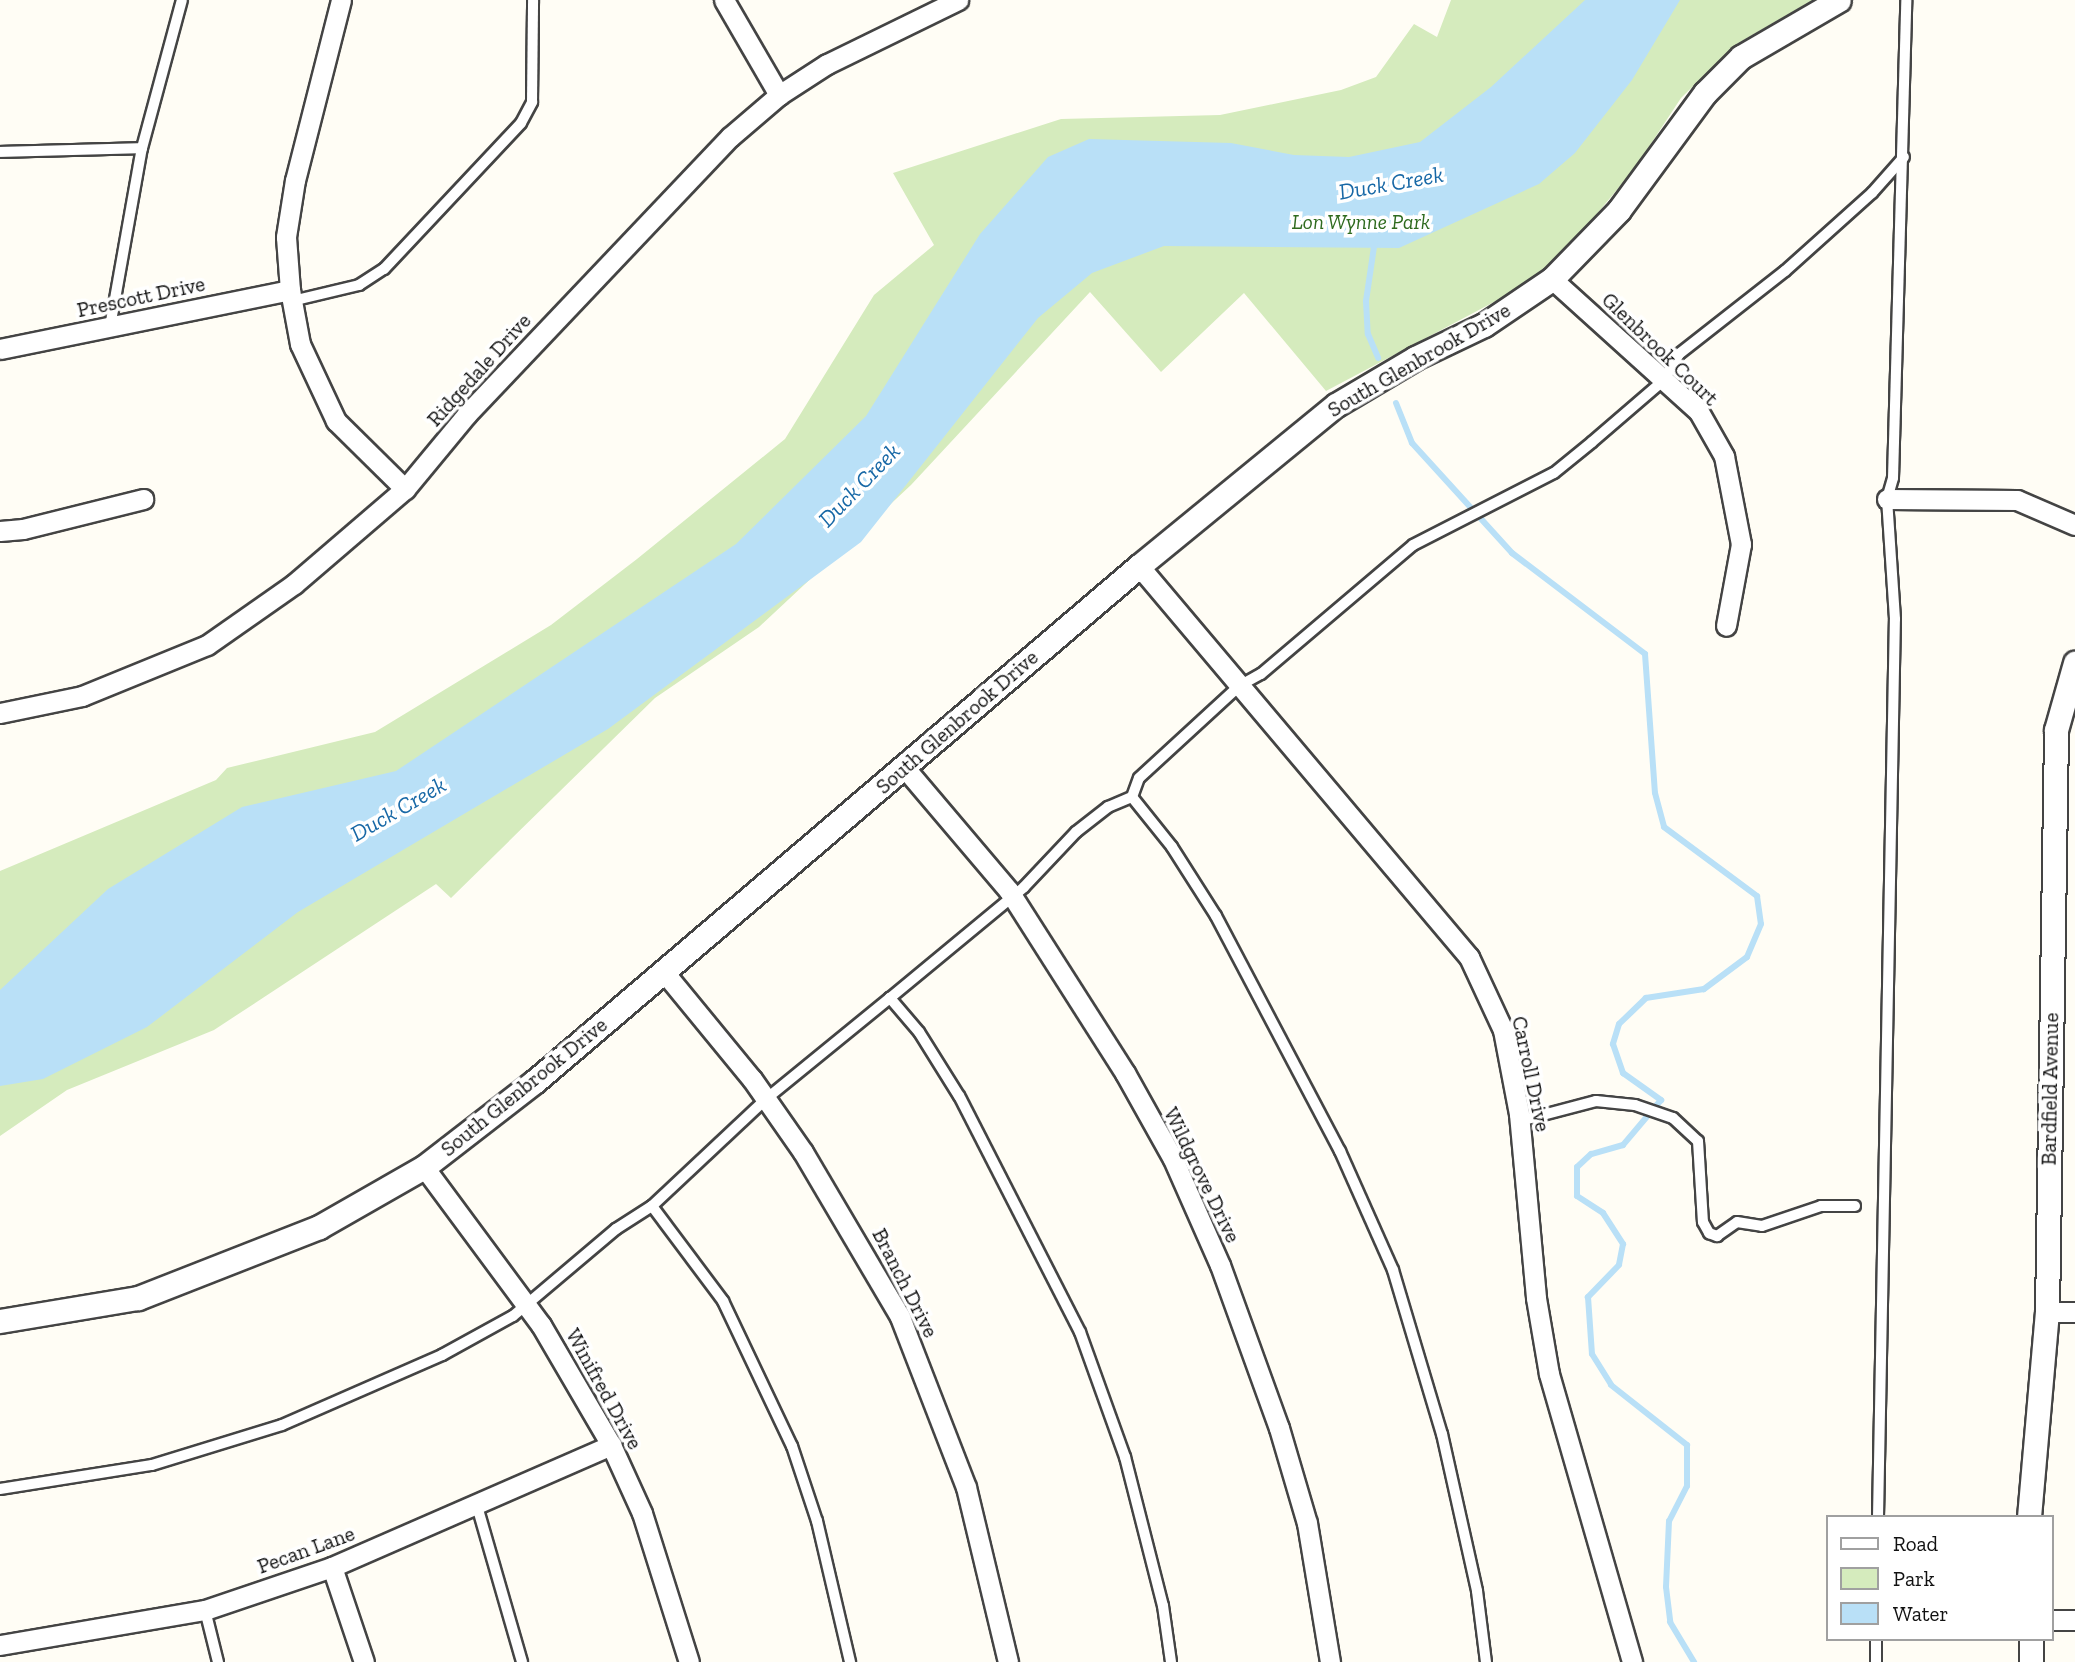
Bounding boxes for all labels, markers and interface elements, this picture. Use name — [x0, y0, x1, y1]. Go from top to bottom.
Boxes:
water label: Duck Creek — [1336, 160, 1446, 206]
park label: Lon Wynne Park — [1291, 209, 1431, 235]
street label: Prescott Drive — [75, 271, 207, 323]
street label: Glenbrook Court — [1597, 287, 1723, 411]
street label: South Glenbrook Drive — [1323, 297, 1515, 423]
street label: Ridgedale Drive — [422, 308, 536, 432]
water label: Duck Creek — [812, 437, 906, 533]
street label: South Glenbrook Drive — [871, 645, 1043, 799]
water label: Duck Creek — [345, 771, 451, 847]
street label: South Glenbrook Drive — [436, 1012, 612, 1162]
street label: Bardfield Avenue — [2036, 1012, 2064, 1166]
street label: Carroll Drive — [1506, 1014, 1556, 1134]
street label: Wildgrove Drive — [1158, 1103, 1246, 1247]
street label: Branch Drive — [867, 1224, 943, 1342]
street label: Winifred Drive — [560, 1324, 648, 1454]
legend — [1826, 1515, 2054, 1641]
street label: Pecan Lane — [254, 1521, 358, 1579]
text: Road — [1893, 1531, 1938, 1556]
text: Park — [1893, 1566, 1935, 1591]
text: Water — [1893, 1601, 1948, 1626]

